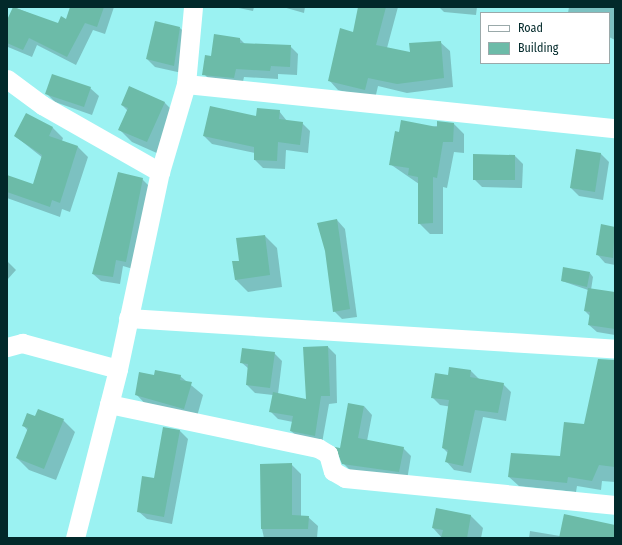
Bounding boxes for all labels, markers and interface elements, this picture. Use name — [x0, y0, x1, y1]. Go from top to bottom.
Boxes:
legend — [480, 12, 610, 64]
text: Road — [518, 21, 543, 35]
text: Building — [518, 41, 558, 55]

